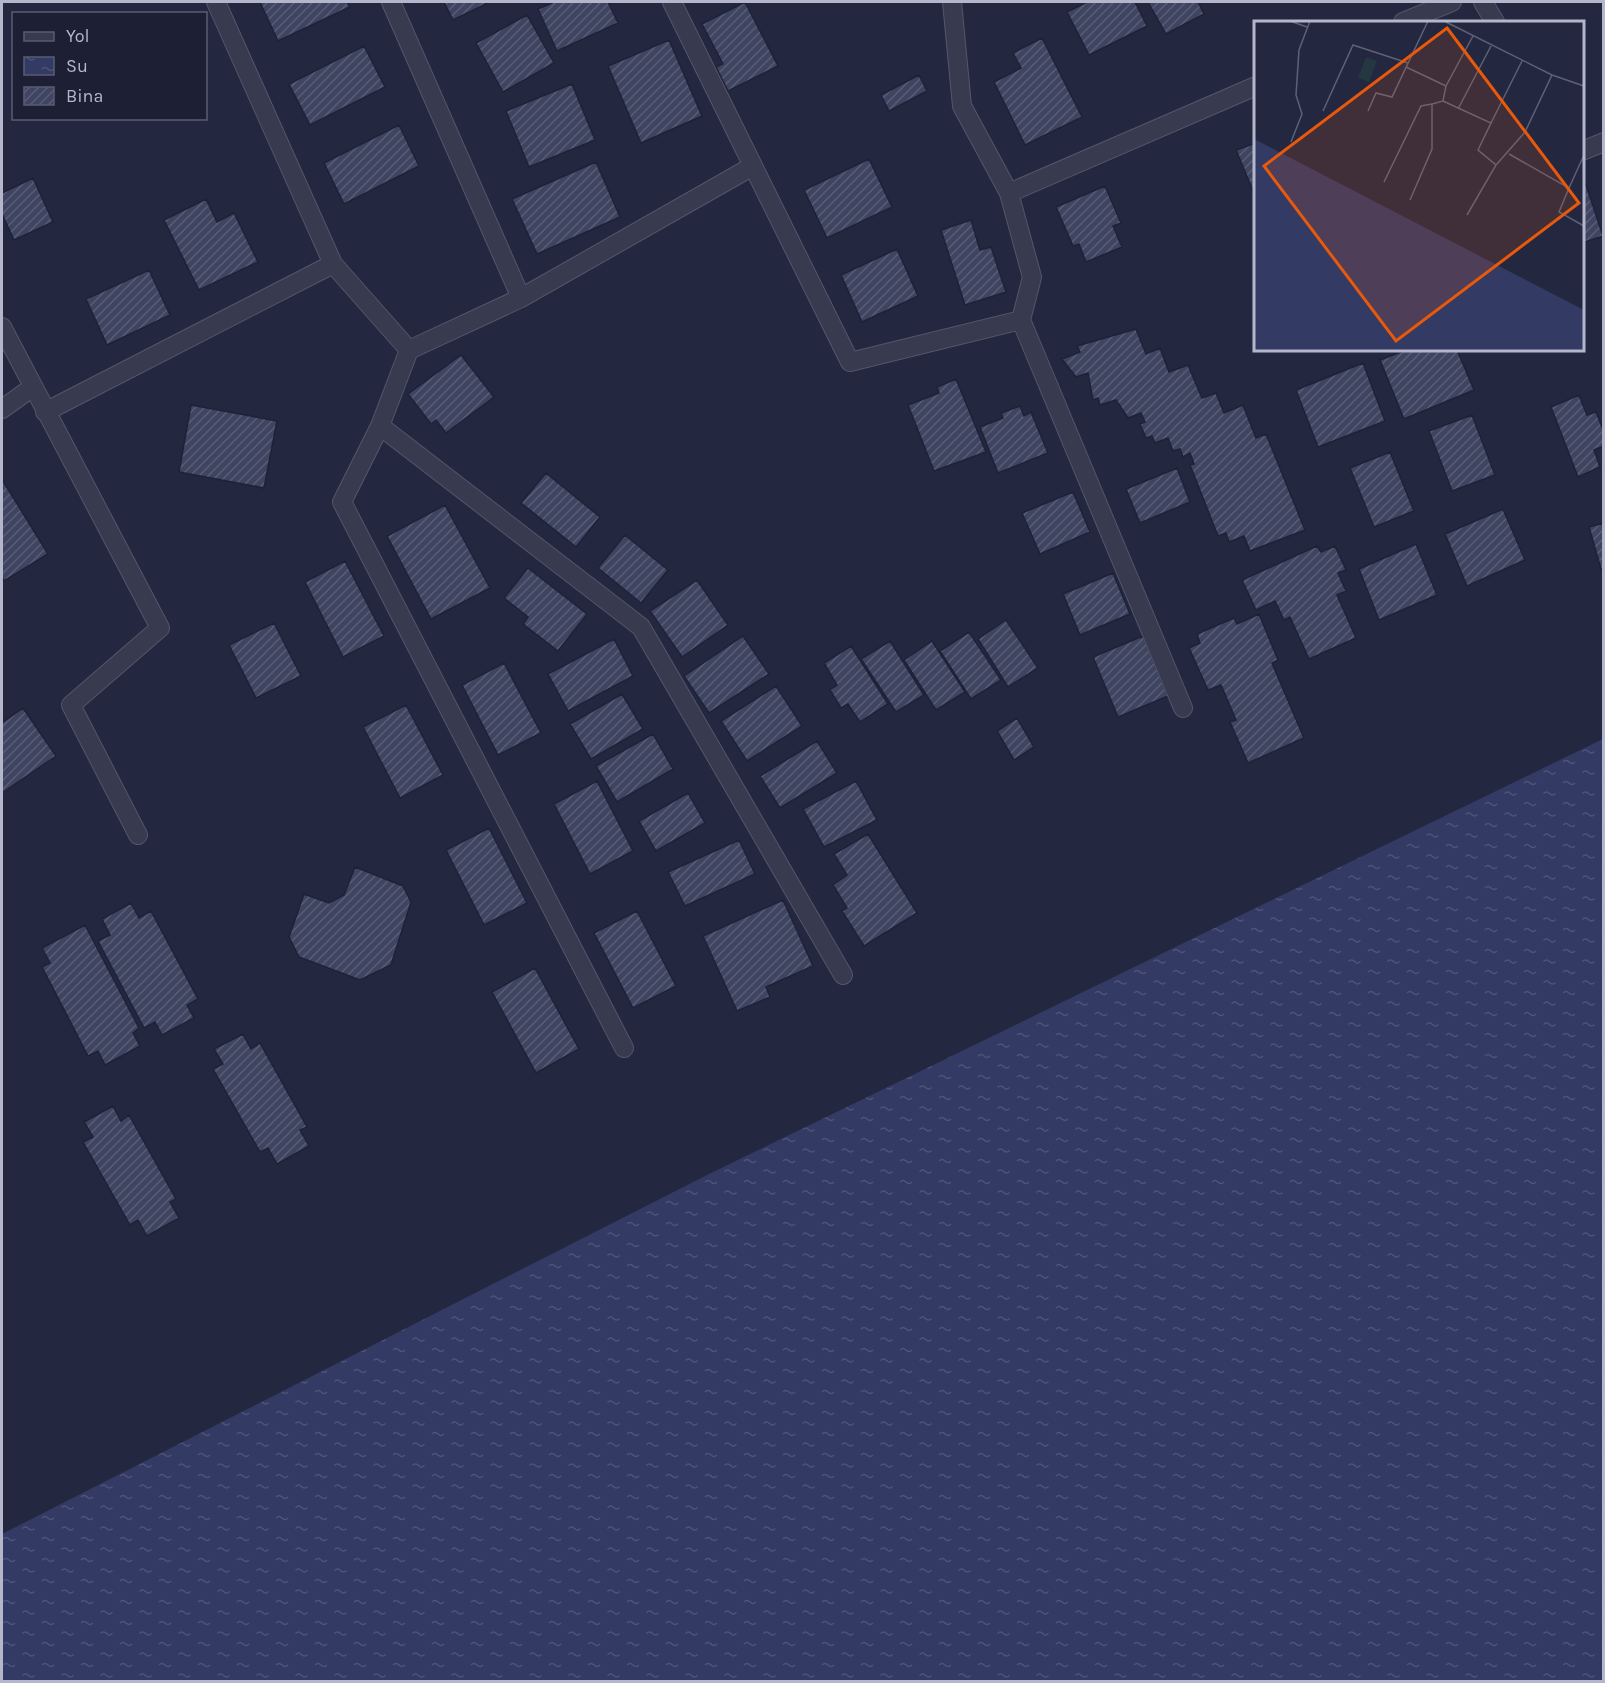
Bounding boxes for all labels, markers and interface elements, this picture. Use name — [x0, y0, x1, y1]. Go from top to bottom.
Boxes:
legend — [12, 12, 207, 120]
inset map — [1254, 21, 1584, 351]
text: Yol — [66, 25, 90, 47]
text: Su — [66, 55, 88, 77]
text: Bina — [66, 85, 103, 107]

